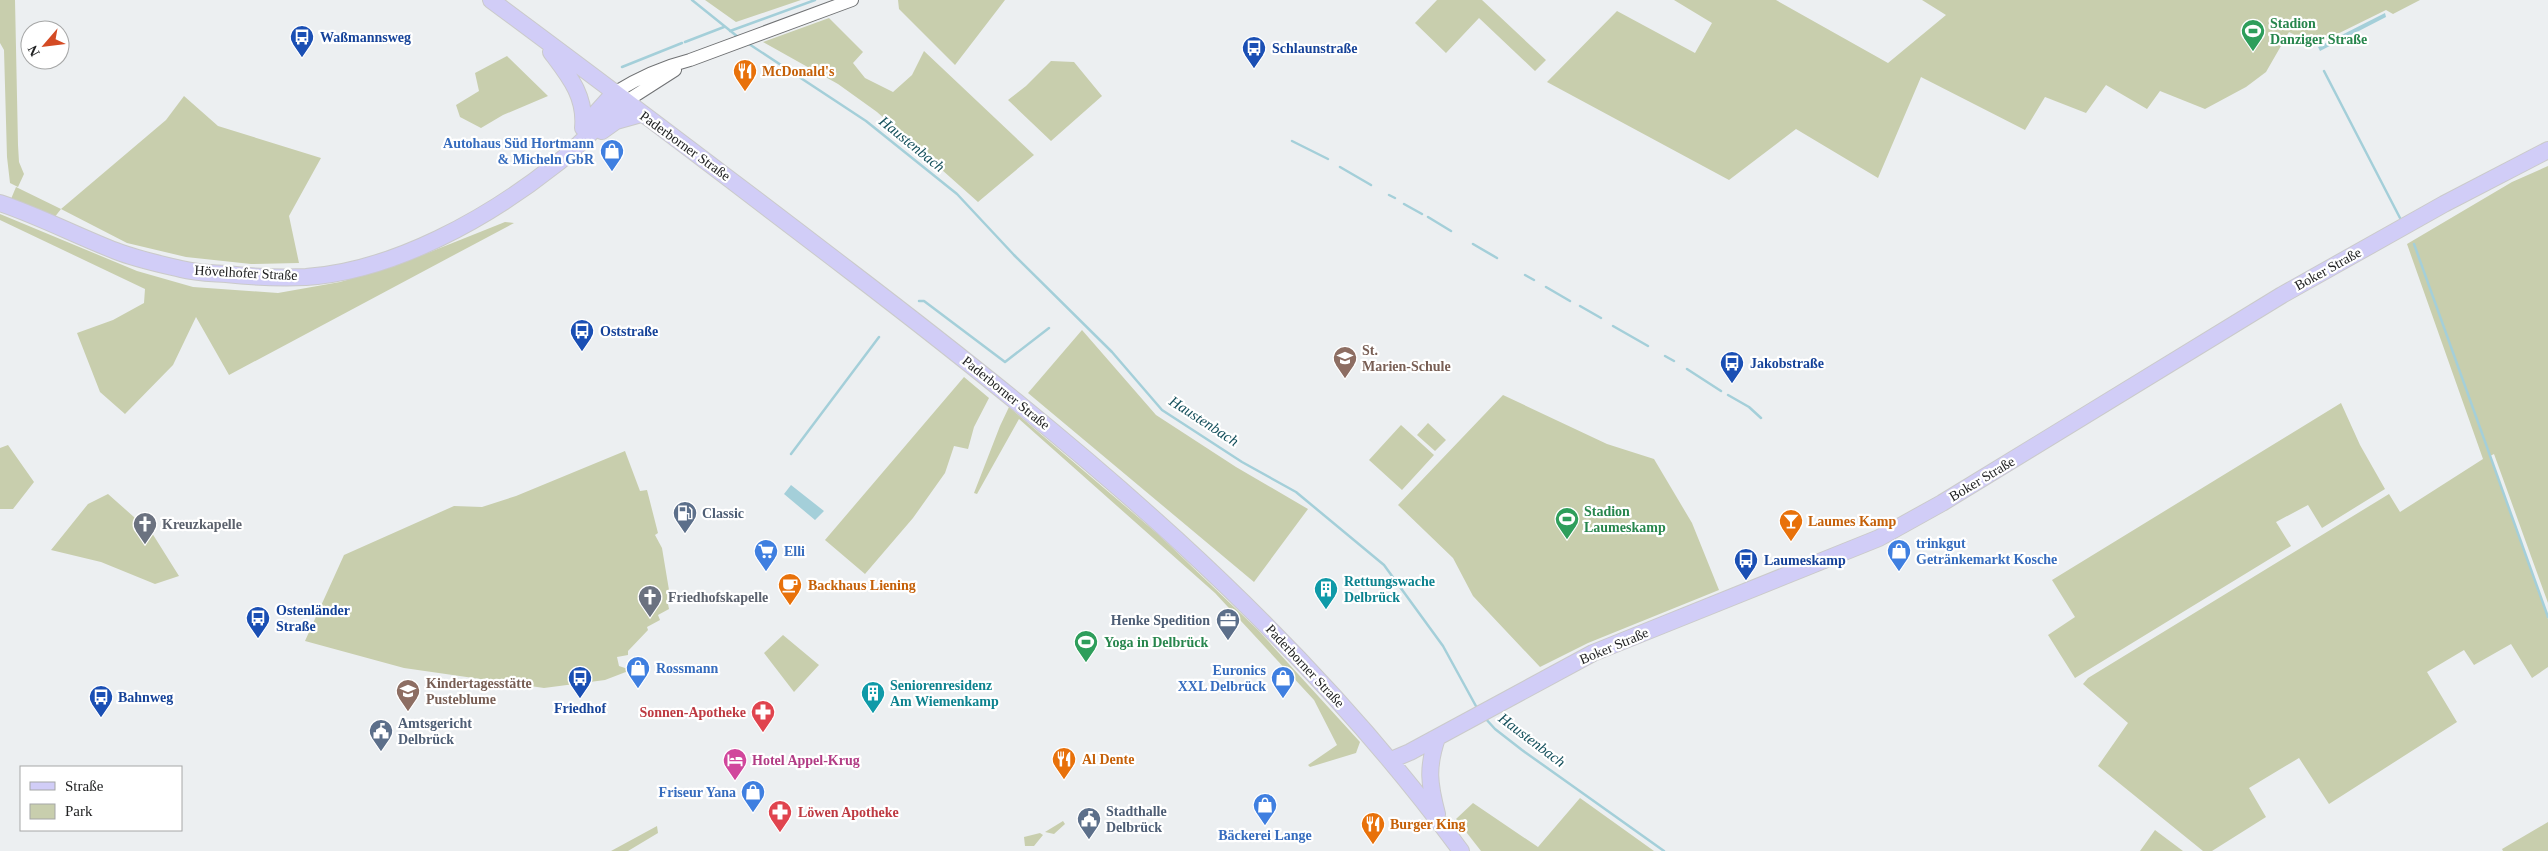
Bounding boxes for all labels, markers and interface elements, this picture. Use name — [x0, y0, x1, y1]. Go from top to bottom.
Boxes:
place label: Stadion Danziger Straße — [2270, 16, 2367, 47]
sports icon: Stadion Danziger Straße — [2240, 18, 2266, 52]
north arrow — [20, 20, 70, 70]
bus stop icon: Waßmannsweg — [289, 24, 315, 58]
place label: Waßmannsweg — [320, 30, 411, 45]
bus stop icon: Schlaunstraße — [1241, 35, 1267, 69]
place label: Schlaunstraße — [1272, 41, 1358, 56]
text: N — [25, 43, 43, 59]
restaurant icon: McDonald's — [732, 58, 758, 92]
place label: McDonald's — [762, 64, 835, 79]
street label: Paderborner Straße — [637, 108, 733, 184]
water label: Haustenbach — [875, 112, 948, 175]
place label: Autohaus Süd Hortmann & Micheln GbR — [443, 136, 595, 167]
shop icon: Autohaus Süd Hortmann & Micheln GbR — [599, 138, 625, 172]
street label: Boker Straße — [2292, 245, 2364, 293]
street label: Hövelhofer Straße — [194, 263, 298, 283]
bus stop icon: Oststraße — [569, 318, 595, 352]
place label: Oststraße — [600, 324, 658, 339]
place label: St. Marien-Schule — [1362, 343, 1451, 374]
school or university icon: St. Marien-Schule — [1332, 345, 1358, 379]
bus stop icon: Jakobstraße — [1719, 350, 1745, 384]
street label: Paderborner Straße — [959, 353, 1053, 433]
place label: Jakobstraße — [1750, 356, 1824, 371]
water label: Haustenbach — [1166, 392, 1242, 449]
street label: Boker Straße — [1947, 454, 2017, 504]
fuel station icon: Classic — [672, 500, 698, 534]
place label: Stadion Laumeskamp — [1584, 504, 1666, 535]
place label: Classic — [702, 506, 744, 521]
sports icon: Stadion Laumeskamp — [1554, 506, 1580, 540]
bar icon: Laumes Kamp — [1778, 508, 1804, 542]
church icon: Kreuzkapelle — [132, 511, 158, 545]
place label: Laumes Kamp — [1808, 514, 1897, 529]
place label: Kreuzkapelle — [162, 517, 242, 532]
place label: trinkgut Getränkemarkt Kosche — [1916, 536, 2057, 567]
supermarket icon: Elli — [753, 538, 779, 572]
shop icon: trinkgut Getränkemarkt Kosche — [1886, 538, 1912, 572]
place label: Elli — [784, 544, 805, 559]
bus stop icon: Laumeskamp — [1733, 547, 1759, 581]
place label: Laumeskamp — [1764, 553, 1846, 568]
cafe icon: Backhaus Liening — [777, 572, 803, 606]
place label: Rettungswache Delbrück — [1344, 574, 1435, 605]
building icon: Rettungswache Delbrück — [1313, 576, 1339, 610]
place label: Backhaus Liening — [808, 578, 916, 593]
church icon: Friedhofskapelle — [637, 584, 663, 618]
place label: Friedhofskapelle — [668, 590, 768, 605]
place label: Ostenländer Straße — [276, 603, 350, 634]
bus stop icon: Ostenländer Straße — [245, 605, 271, 639]
office icon: Henke Spedition — [1215, 607, 1241, 641]
place label: Henke Spedition — [1111, 613, 1210, 628]
street label: Paderborner Straße — [1263, 622, 1347, 710]
street label: Boker Straße — [1577, 625, 1651, 667]
sports icon: Yoga in Delbrück — [1073, 629, 1099, 663]
place label: Yoga in Delbrück — [1104, 635, 1208, 650]
shop icon: Rossmann — [625, 655, 651, 689]
place label: Rossmann — [656, 661, 718, 676]
place label: Euronics XXL Delbrück — [1178, 663, 1267, 694]
bus stop icon: Friedhof — [567, 665, 593, 699]
shop icon: Euronics XXL Delbrück — [1270, 665, 1296, 699]
place label: Kindertagesstätte Pusteblume — [426, 676, 532, 707]
school or university icon: Kindertagesstätte Pusteblume — [395, 678, 421, 712]
place label: Seniorenresidenz Am Wiemenkamp — [890, 678, 999, 709]
building icon: Seniorenresidenz Am Wiemenkamp — [860, 680, 886, 714]
bus stop icon: Bahnweg — [88, 684, 114, 718]
place label: Bahnweg — [118, 690, 173, 705]
pharmacy icon: Sonnen-Apotheke — [750, 699, 776, 733]
place label: Friedhof — [554, 701, 606, 716]
place label: Sonnen-Apotheke — [639, 705, 746, 720]
water label: Haustenbach — [1495, 709, 1568, 770]
place label: Amtsgericht Delbrück — [398, 716, 472, 747]
public building icon: Amtsgericht Delbrück — [368, 718, 394, 752]
restaurant icon: Al Dente — [1051, 746, 1077, 780]
hotel icon: Hotel Appel-Krug — [722, 747, 748, 781]
place label: Al Dente — [1082, 752, 1135, 767]
place label: Hotel Appel-Krug — [752, 753, 860, 768]
legend — [20, 766, 182, 831]
text: Straße — [65, 778, 104, 794]
shop icon: Friseur Yana — [740, 779, 766, 813]
place label: Friseur Yana — [659, 785, 736, 800]
shop icon: Bäckerei Lange — [1252, 792, 1278, 826]
pharmacy icon: Löwen Apotheke — [767, 799, 793, 833]
text: Park — [65, 803, 93, 819]
place label: Stadthalle Delbrück — [1106, 804, 1167, 835]
place label: Löwen Apotheke — [798, 805, 899, 820]
public building icon: Stadthalle Delbrück — [1076, 806, 1102, 840]
restaurant icon: Burger King — [1360, 811, 1386, 845]
place label: Burger King — [1390, 817, 1466, 832]
place label: Bäckerei Lange — [1218, 828, 1312, 843]

